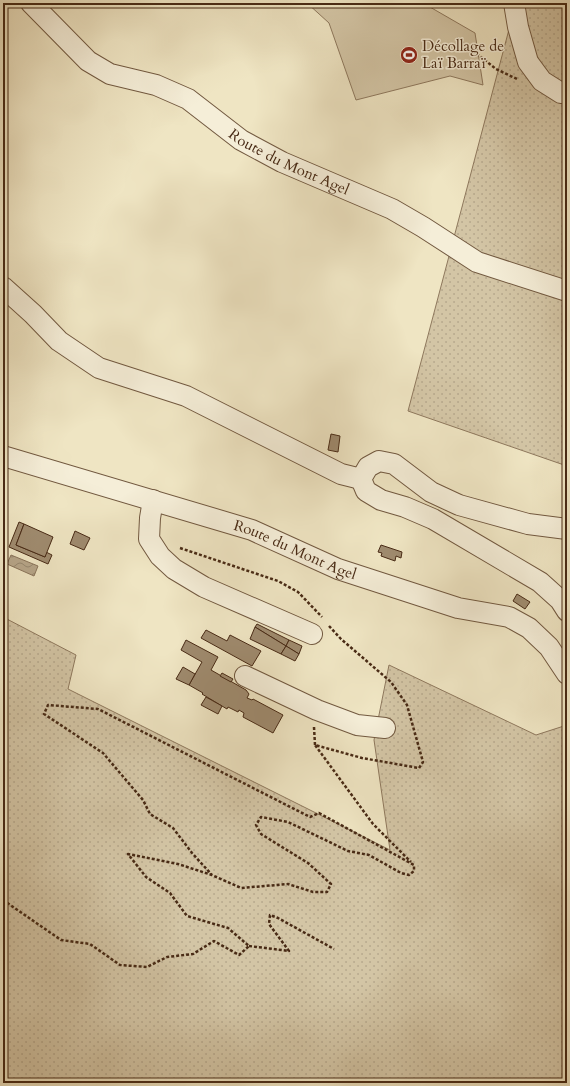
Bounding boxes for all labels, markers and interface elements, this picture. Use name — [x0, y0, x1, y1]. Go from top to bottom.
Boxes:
place label: Décollage de Laï Barraï — [422, 36, 504, 73]
sports icon: Décollage de Laï Barraï — [399, 45, 419, 65]
street label: Route du Mont Agel — [225, 124, 353, 200]
street label: Route du Mont Agel — [231, 515, 359, 584]

